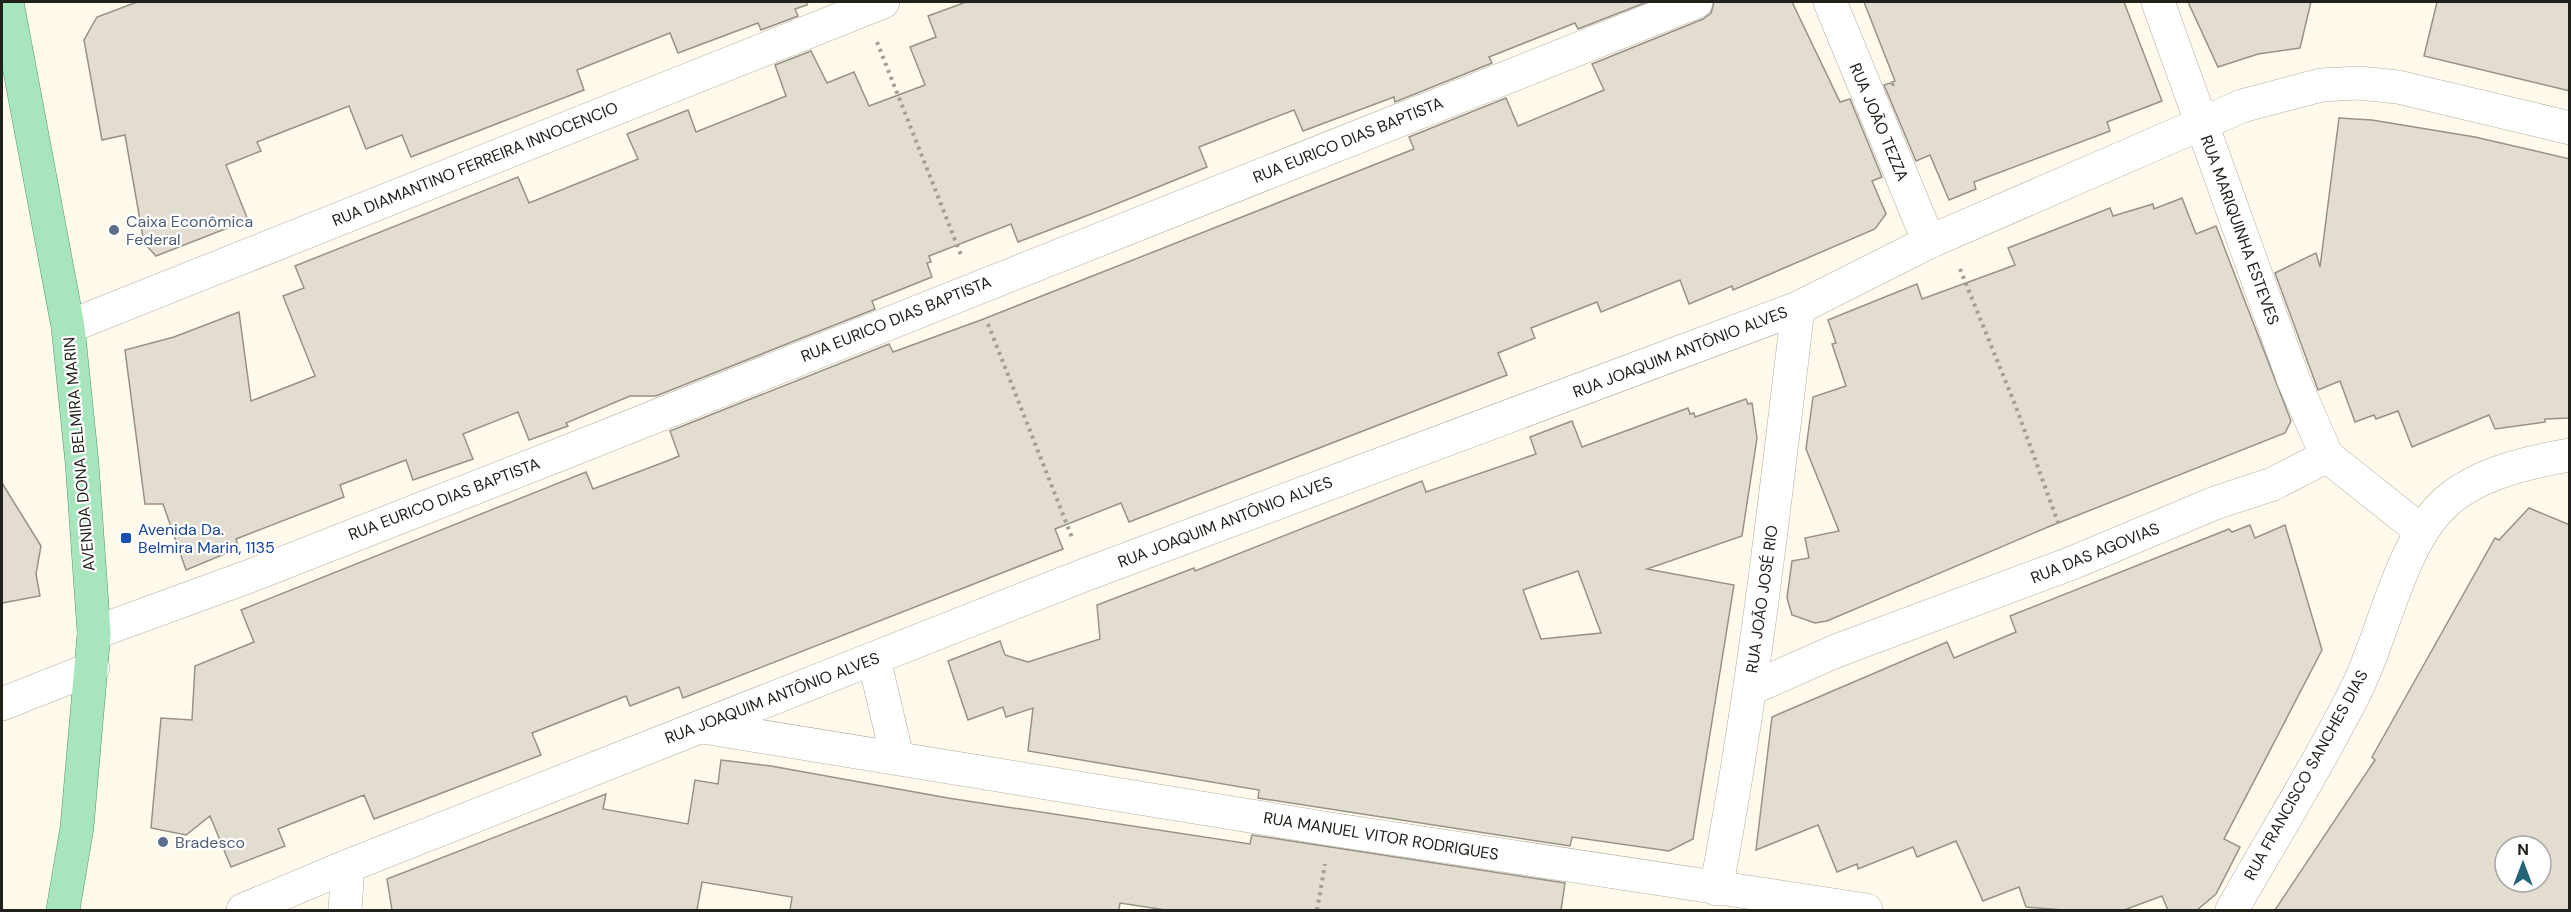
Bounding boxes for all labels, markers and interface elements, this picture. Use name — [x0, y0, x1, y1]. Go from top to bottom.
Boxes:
street label: RUA JOÃO TEZZA — [1845, 60, 1914, 185]
street label: RUA EURICO DIAS BAPTISTA — [1250, 92, 1447, 188]
street label: RUA DIAMANTINO FERREIRA INNOCENCIO — [329, 97, 621, 231]
street label: RUA MARIQUINHA ESTEVES — [2196, 132, 2284, 328]
place label: Caixa Econômica Federal — [126, 211, 253, 250]
marker: Caixa Econômica Federal — [107, 223, 121, 237]
street label: RUA EURICO DIAS BAPTISTA — [798, 271, 995, 367]
street label: RUA JOAQUIM ANTÔNIO ALVES — [1570, 301, 1790, 403]
street label: AVENIDA DONA BELMIRA MARIN — [58, 336, 100, 572]
street label: RUA EURICO DIAS BAPTISTA — [345, 453, 543, 545]
street label: RUA JOAQUIM ANTÔNIO ALVES — [1115, 471, 1335, 573]
street label: RUA DAS AGOVIAS — [2027, 518, 2163, 588]
place label: Avenida Da. Belmira Marin, 1135 — [138, 519, 275, 558]
street label: RUA JOÃO JOSÉ RIO — [1741, 524, 1783, 674]
marker: Avenida Da. Belmira Marin, 1135 — [119, 531, 133, 545]
street label: RUA JOAQUIM ANTÔNIO ALVES — [662, 647, 882, 749]
street label: RUA FRANCISCO SANCHES DIAS — [2239, 666, 2373, 884]
street label: RUA MANUEL VITOR RODRIGUES — [1262, 807, 1500, 865]
place label: Bradesco — [175, 832, 245, 853]
north arrow — [2493, 834, 2553, 894]
marker: Bradesco — [156, 835, 170, 849]
text: N — [2517, 839, 2529, 860]

